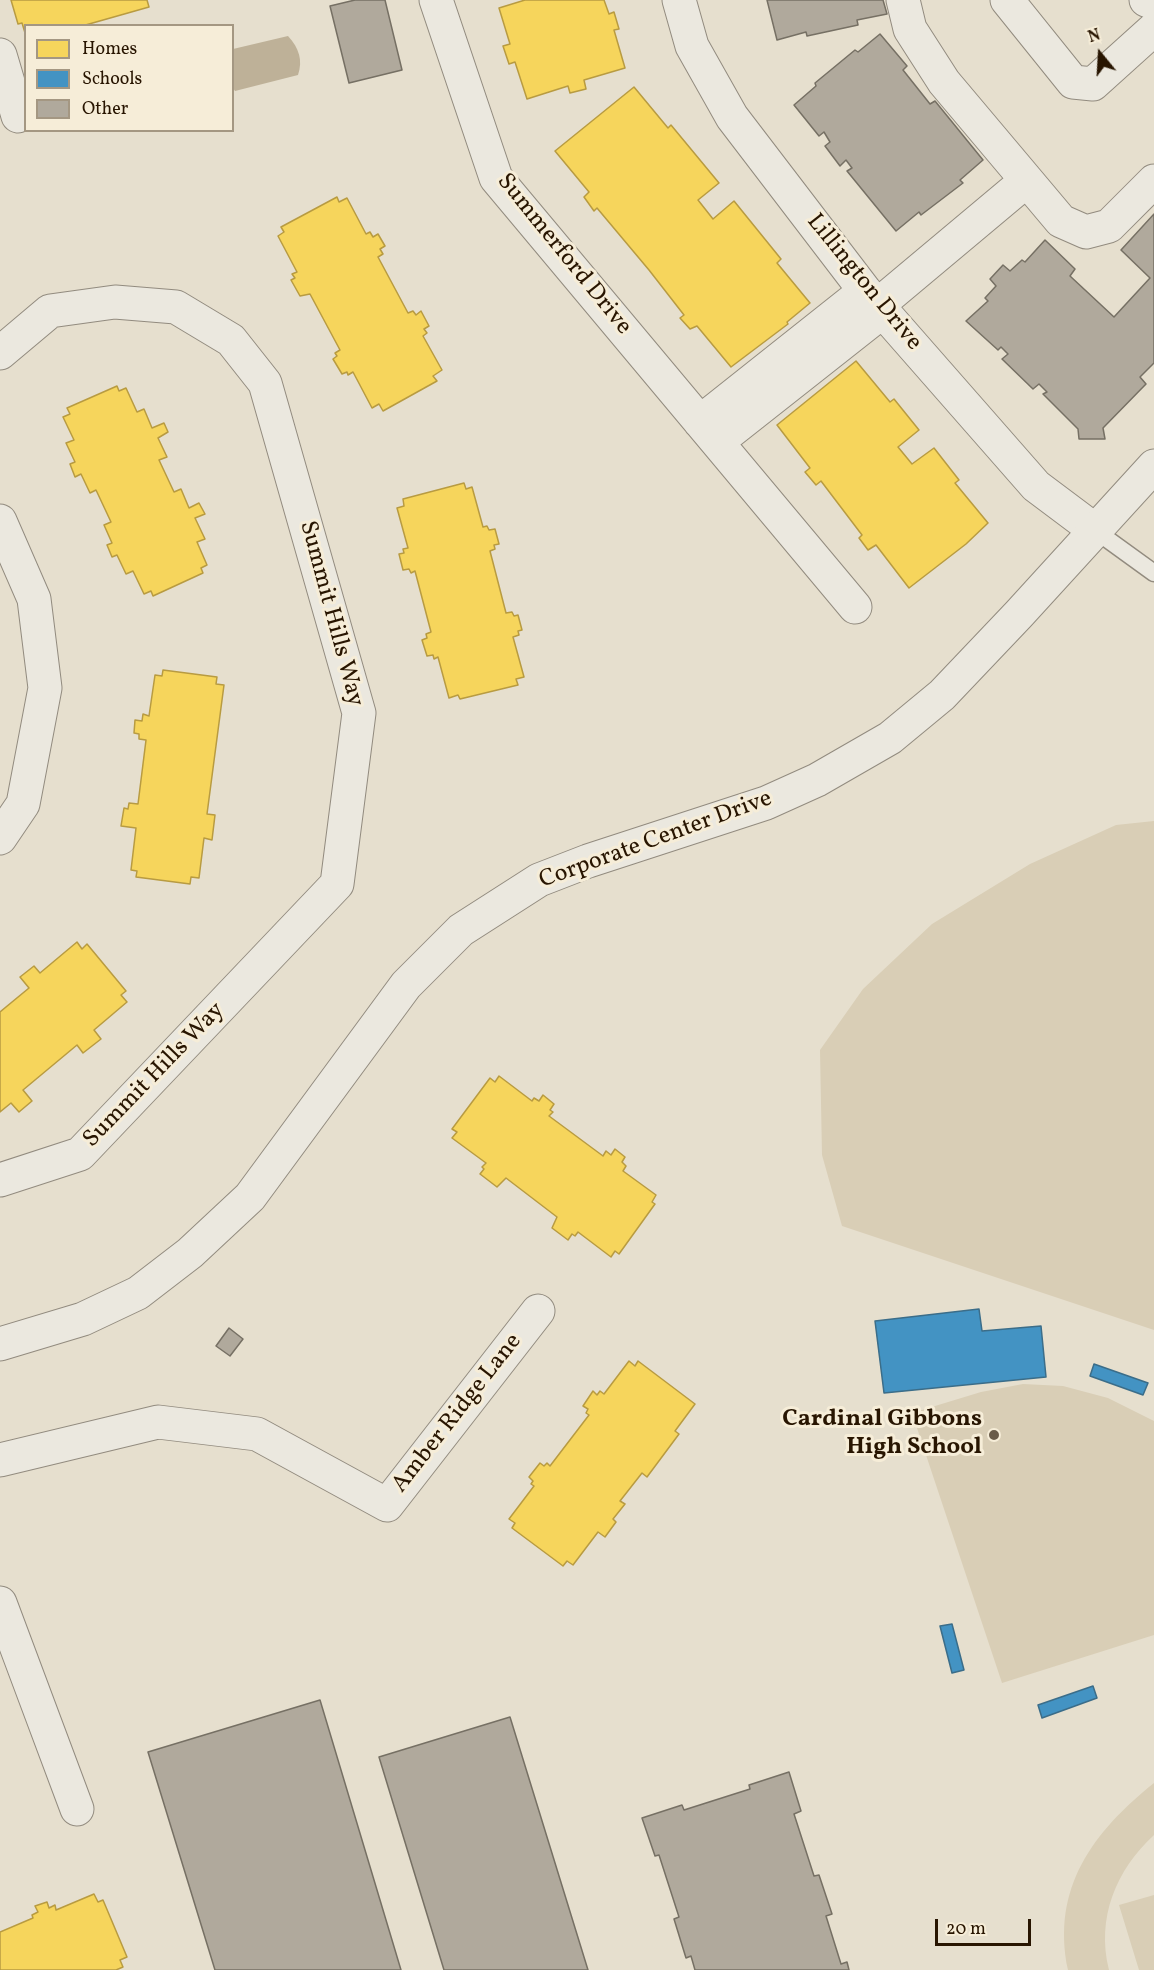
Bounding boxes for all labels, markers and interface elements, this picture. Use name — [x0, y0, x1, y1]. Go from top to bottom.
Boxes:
legend — [24, 24, 234, 132]
north arrow — [1070, 24, 1130, 84]
text: N — [1086, 25, 1103, 49]
text: Homes — [82, 37, 137, 62]
text: Schools — [82, 67, 142, 92]
text: Other — [82, 97, 128, 122]
street label: Summerford Drive — [489, 169, 637, 341]
street label: Lillington Drive — [799, 209, 927, 357]
street label: Summit Hills Way — [291, 518, 369, 710]
street label: Corporate Center Drive — [536, 785, 776, 897]
street label: Summit Hills Way — [78, 997, 232, 1155]
street label: Amber Ridge Lane — [387, 1329, 529, 1499]
place label: Cardinal Gibbons High School — [782, 1407, 982, 1463]
marker: Cardinal Gibbons High School — [987, 1428, 1001, 1442]
scale bar — [938, 1907, 1034, 1945]
text: 20 m — [946, 1917, 986, 1942]

